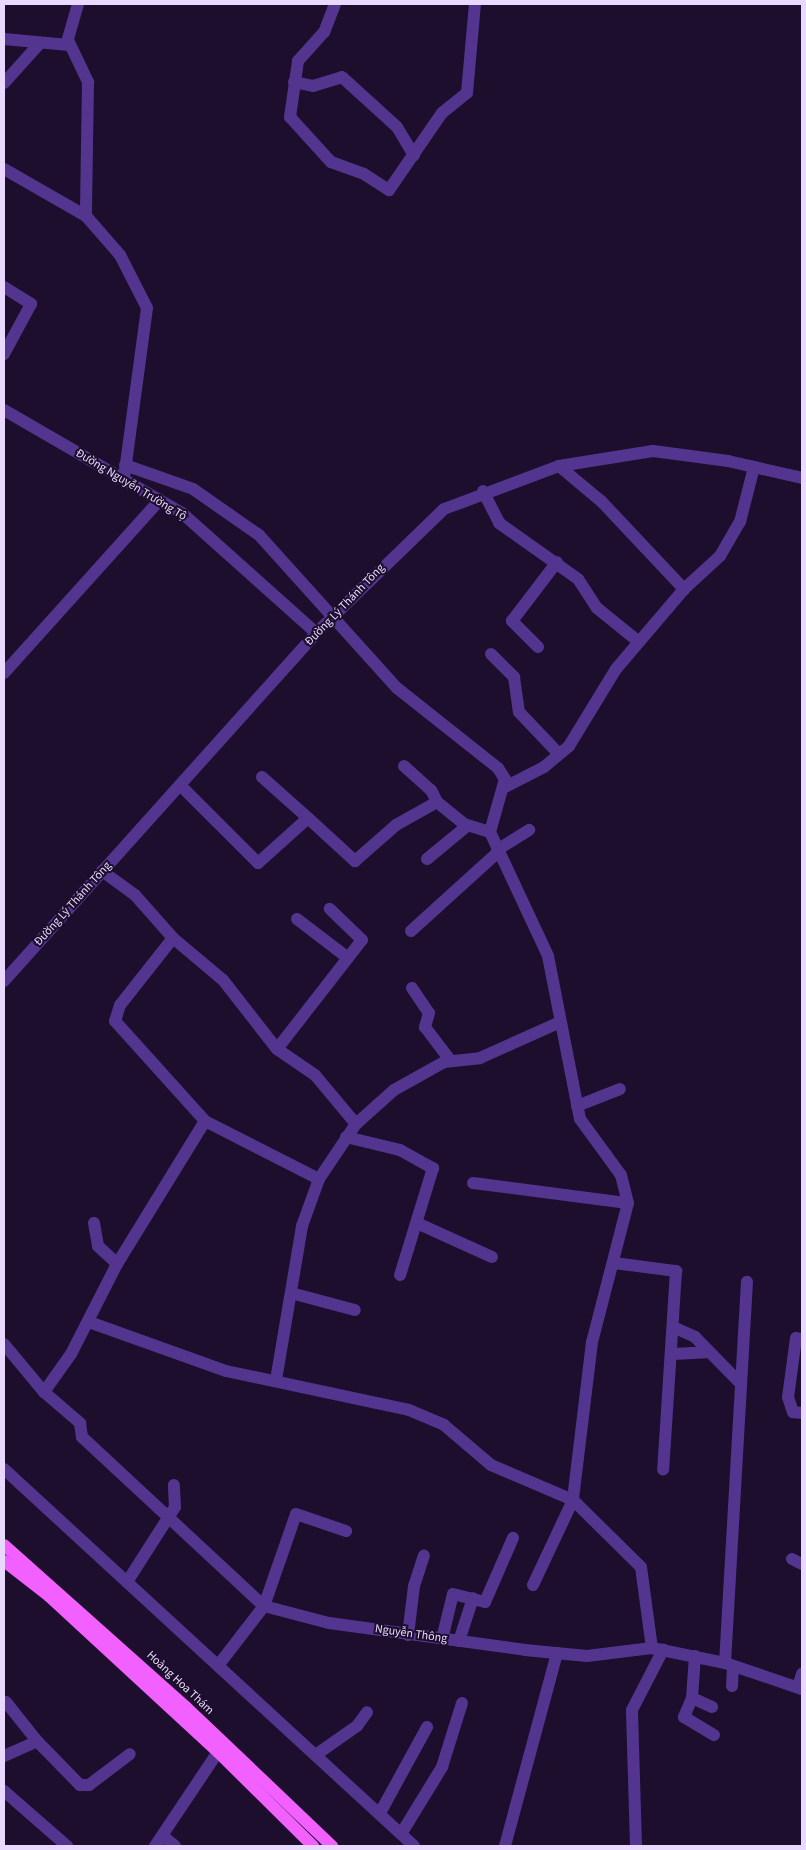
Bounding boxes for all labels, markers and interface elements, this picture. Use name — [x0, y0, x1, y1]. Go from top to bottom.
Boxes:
street label: Đường Nguyễn Trường Tộ — [73, 446, 189, 524]
street label: Đường Lý Thánh Tông — [302, 561, 388, 649]
street label: Đường Lý Thánh Tông — [31, 859, 115, 949]
street label: Nguyễn Thông — [374, 1622, 448, 1646]
street label: Hoàng Hoa Thám — [143, 1648, 217, 1718]

